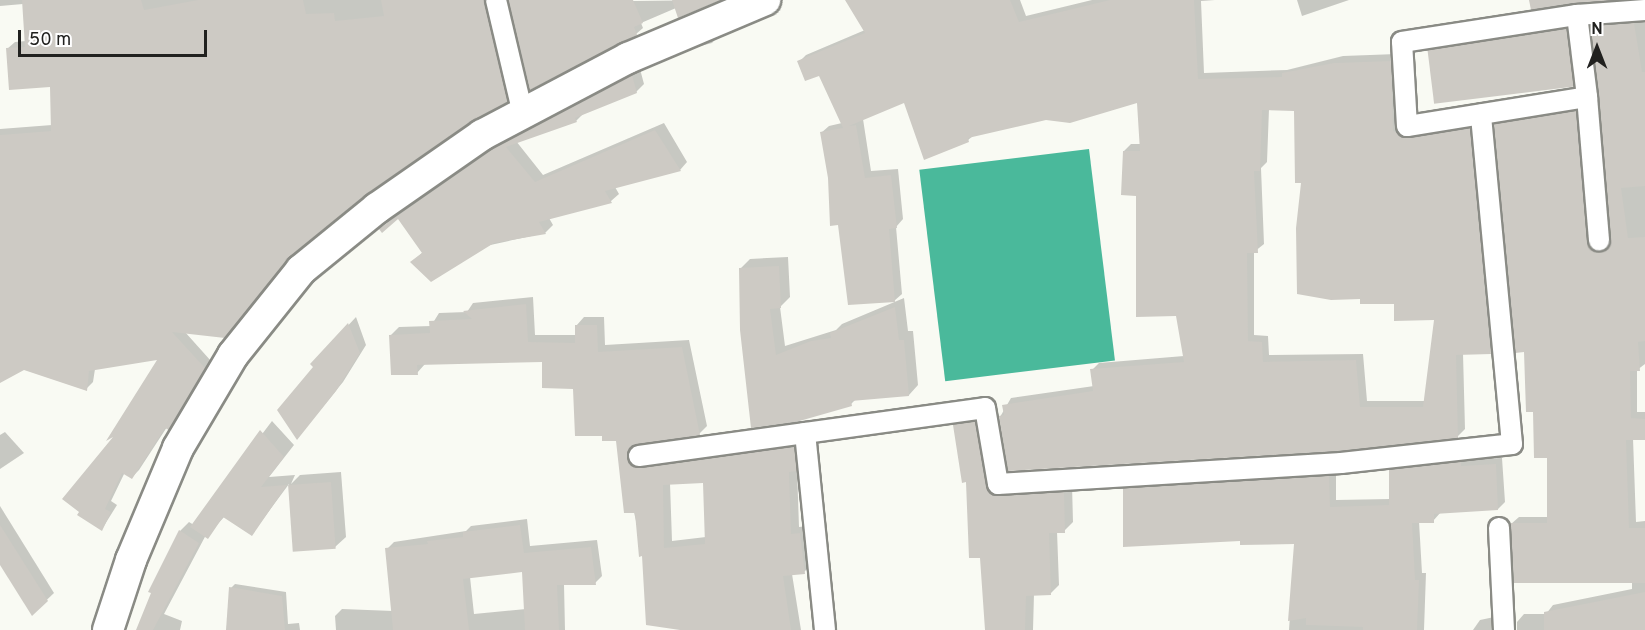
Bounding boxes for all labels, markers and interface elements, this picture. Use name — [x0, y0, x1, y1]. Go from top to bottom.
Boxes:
scale bar — [21, 18, 210, 56]
north arrow — [1567, 18, 1627, 78]
text: N — [1591, 20, 1603, 40]
text: 50 m — [29, 29, 71, 52]

